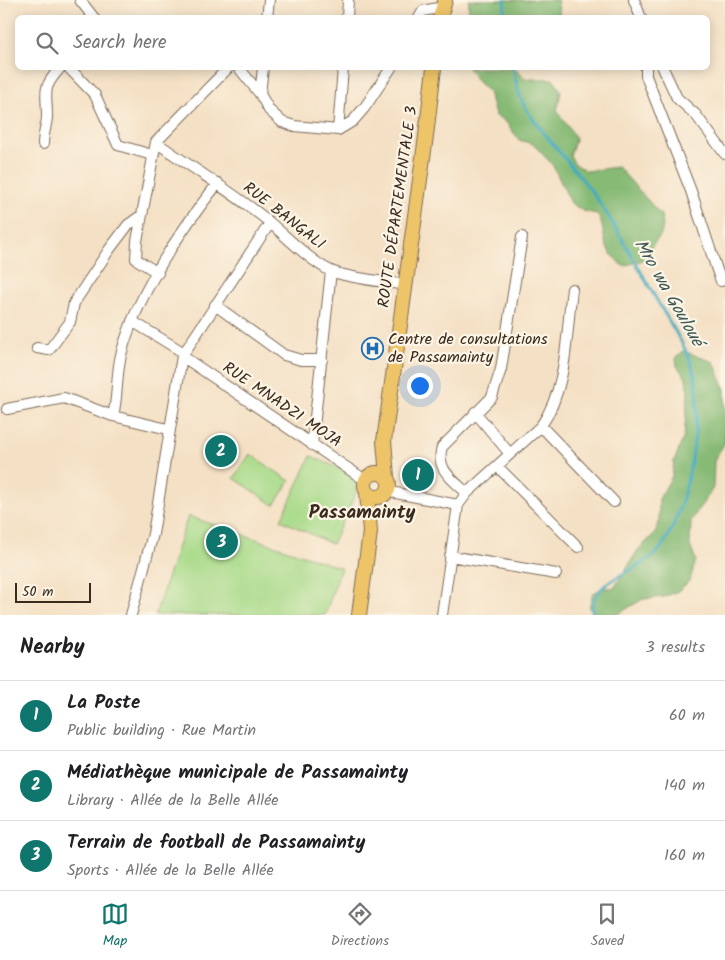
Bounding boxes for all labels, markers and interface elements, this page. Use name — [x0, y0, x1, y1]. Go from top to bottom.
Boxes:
search box — [15, 15, 710, 70]
text: Search here — [73, 28, 167, 58]
icon: search — [33, 29, 61, 57]
street label: ROUTE DÉPARTEMENTALE 3 — [371, 105, 425, 309]
street label: RUE BANGALI — [237, 176, 331, 256]
water label: Mro wa Gouloué — [625, 234, 713, 356]
place label: Centre de consultations de Passamainty — [388, 327, 548, 370]
hospital icon: Centre de consultations de Passamainty — [360, 336, 384, 360]
street label: RUE MNADZI MOJA — [217, 356, 347, 454]
your location — [407, 373, 433, 399]
pin: 2 — [205, 432, 237, 470]
pin: 1 — [402, 456, 434, 494]
district label: Passamainty — [309, 498, 415, 528]
pin: 3 — [206, 523, 238, 561]
scale bar — [15, 580, 91, 603]
text: 50 m — [22, 581, 53, 603]
text: Nearby — [20, 631, 85, 664]
text: 3 results — [646, 635, 705, 660]
text: La Poste — [67, 688, 140, 718]
text: 1 — [34, 703, 38, 728]
text: 60 m — [669, 703, 705, 728]
text: Public building · Rue Martin — [67, 718, 256, 743]
text: Médiathèque municipale de Passamainty — [67, 758, 408, 788]
text: 2 — [31, 773, 41, 798]
text: 140 m — [664, 773, 705, 798]
text: Library · Allée de la Belle Allée — [67, 788, 278, 813]
text: Terrain de football de Passamainty — [67, 828, 365, 858]
text: 3 — [32, 843, 40, 868]
text: 160 m — [664, 843, 705, 868]
text: Sports · Allée de la Belle Allée — [67, 858, 274, 883]
tab: Map — [101, 900, 129, 952]
tab: Directions — [331, 900, 389, 952]
tab: Saved — [591, 900, 624, 952]

